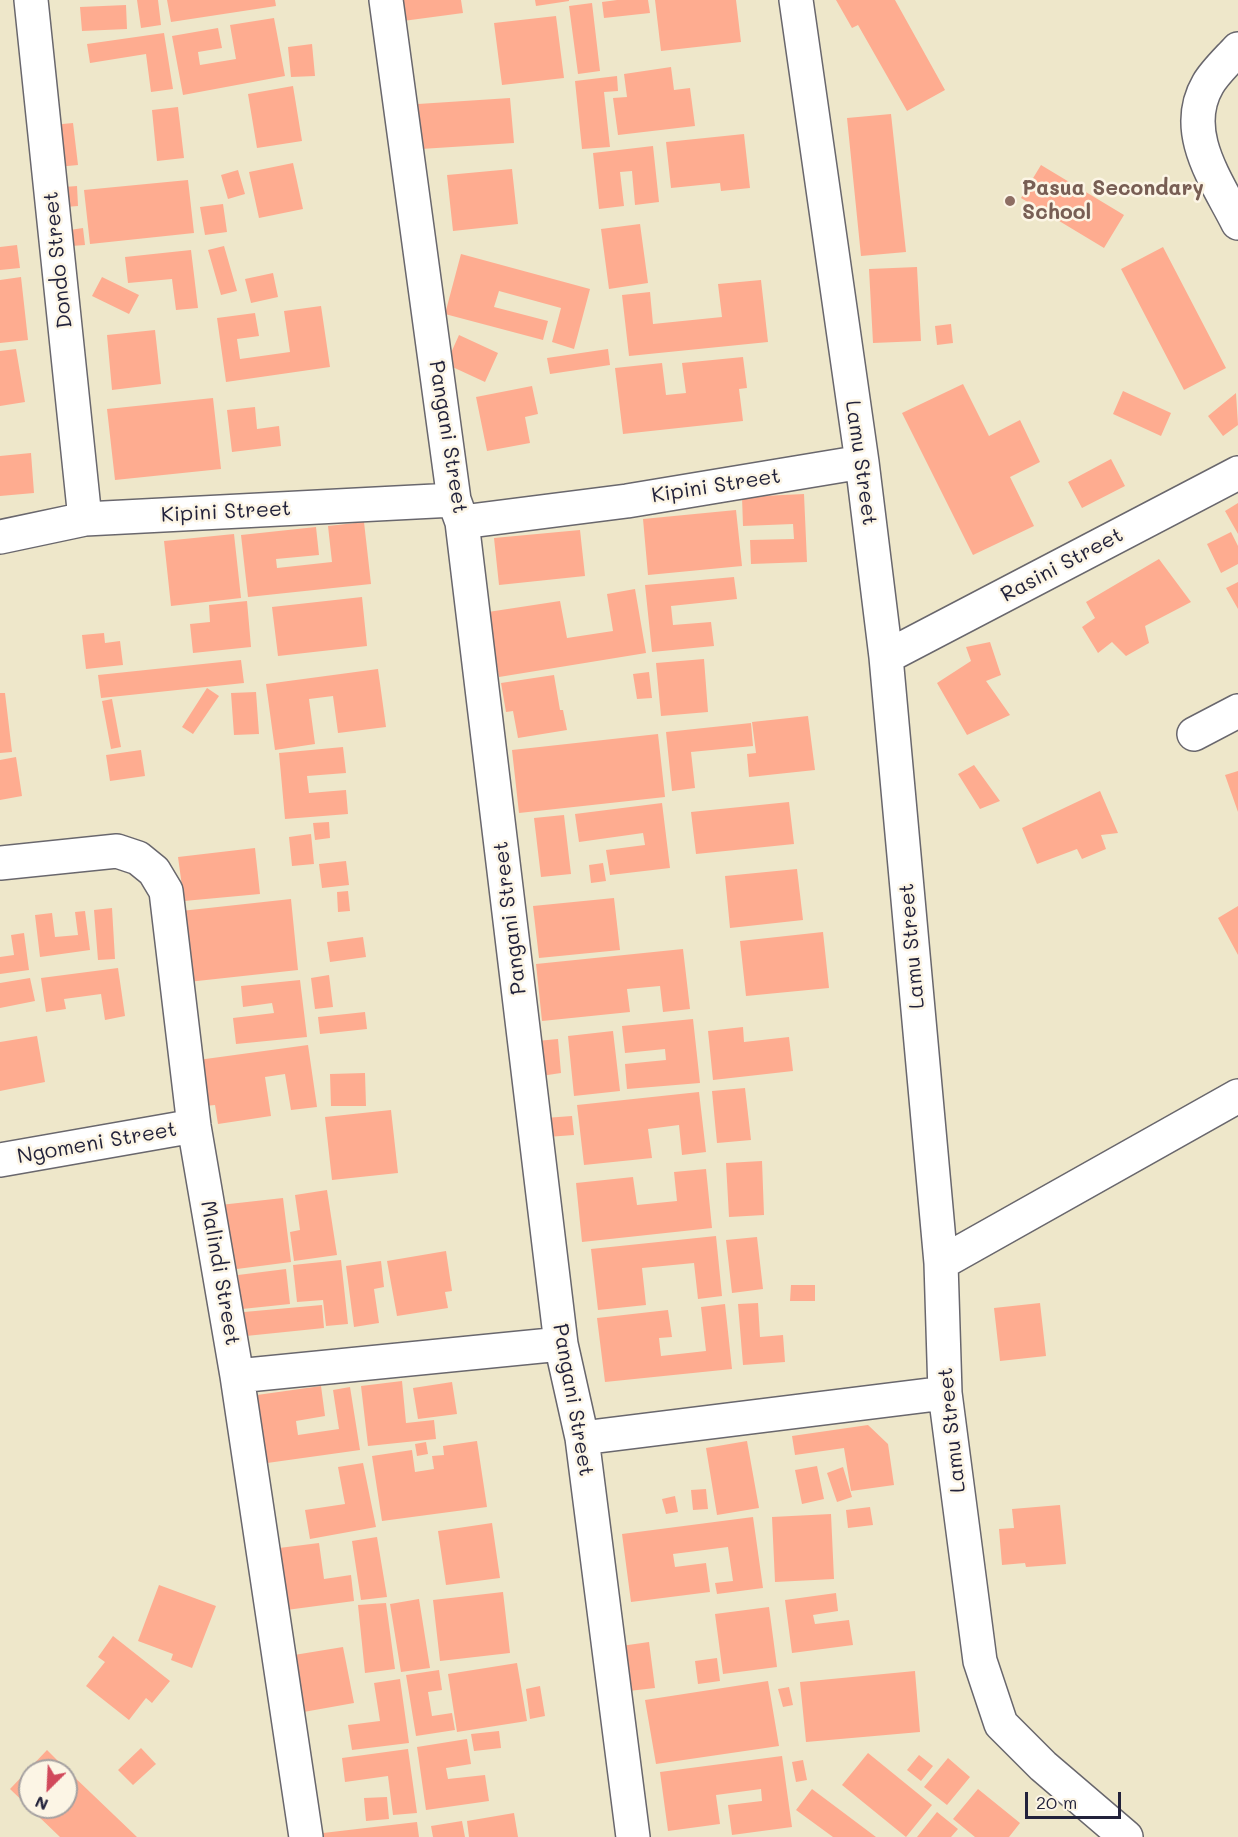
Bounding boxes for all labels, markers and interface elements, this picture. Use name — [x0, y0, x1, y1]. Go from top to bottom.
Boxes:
place label: Pasua Secondary School — [1022, 176, 1204, 226]
street label: Dondo Street — [38, 190, 78, 330]
marker: Pasua Secondary School — [1003, 194, 1017, 208]
street label: Pangani Street — [423, 359, 473, 515]
street label: Lamu Street — [840, 399, 882, 527]
street label: Kipini Street — [650, 463, 782, 509]
street label: Kipini Street — [160, 496, 292, 528]
street label: Rasini Street — [997, 522, 1127, 608]
street label: Pangani Street — [488, 840, 532, 996]
street label: Lamu Street — [894, 882, 930, 1010]
street label: Ngomeni Street — [15, 1117, 179, 1169]
street label: Malindi Street — [195, 1199, 245, 1347]
street label: Pangani Street — [547, 1322, 599, 1478]
street label: Lamu Street — [933, 1366, 971, 1494]
north arrow — [18, 1759, 78, 1819]
scale bar — [1028, 1780, 1124, 1818]
text: 20 m — [1036, 1790, 1077, 1814]
text: N — [31, 1792, 51, 1816]

